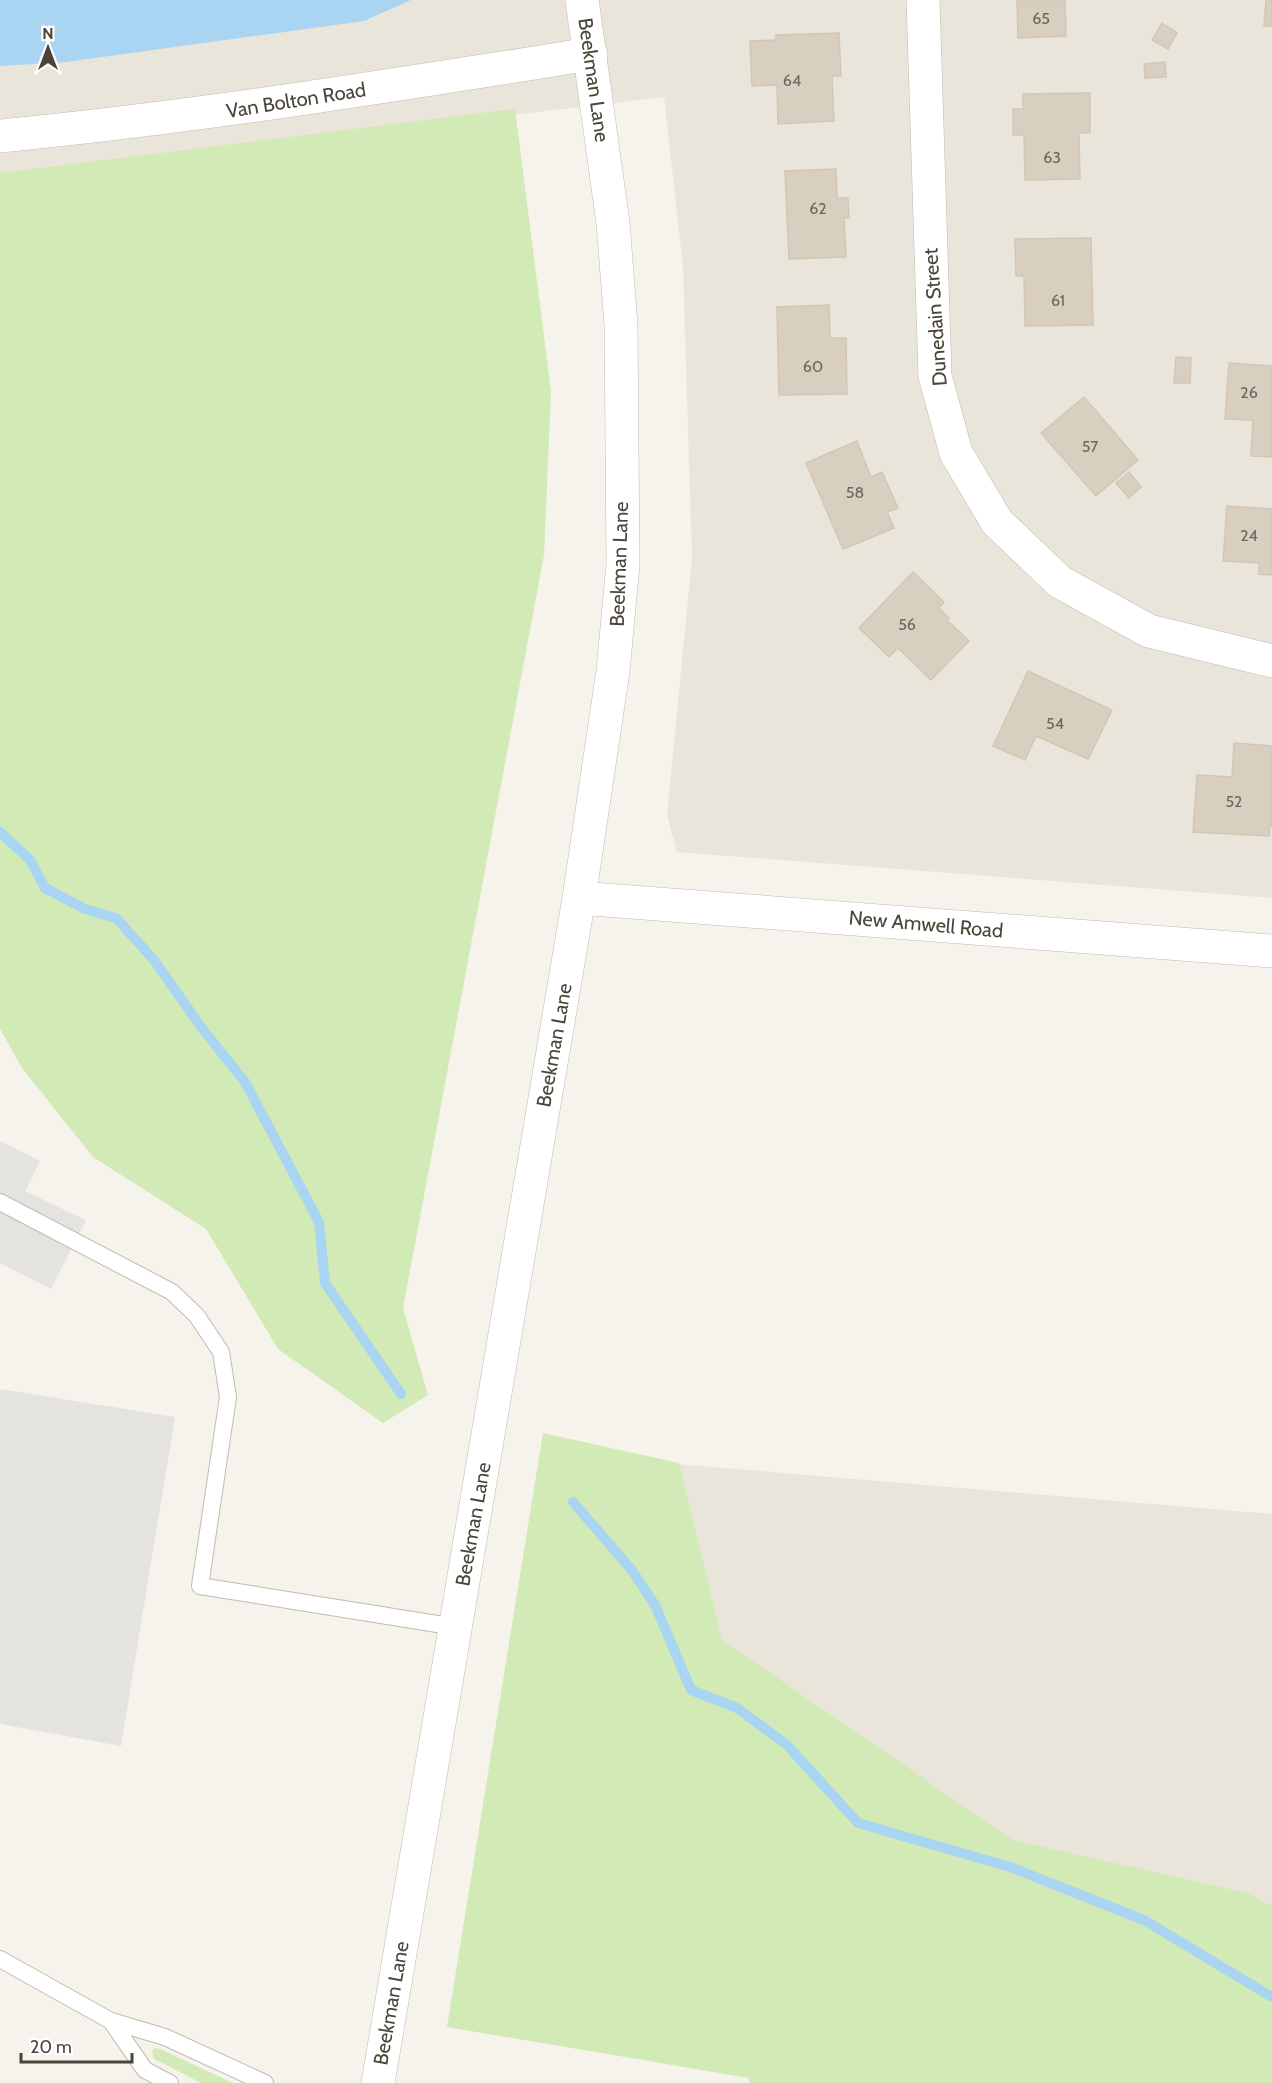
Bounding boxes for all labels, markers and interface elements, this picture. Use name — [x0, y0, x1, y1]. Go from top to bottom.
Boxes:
house number: 65 — [1032, 9, 1050, 28]
street label: Beekman Lane — [573, 16, 615, 144]
north arrow — [18, 18, 78, 78]
text: N — [42, 24, 54, 43]
house number: 64 — [783, 71, 801, 90]
street label: Van Bolton Road — [225, 77, 367, 123]
house number: 63 — [1043, 148, 1061, 167]
house number: 62 — [809, 199, 827, 218]
street label: Dunedain Street — [918, 247, 952, 387]
house number: 61 — [1051, 291, 1065, 310]
house number: 60 — [803, 357, 823, 376]
house number: 26 — [1240, 383, 1258, 402]
house number: 57 — [1082, 437, 1098, 456]
house number: 58 — [846, 483, 864, 502]
street label: Beekman Lane — [605, 501, 633, 627]
house number: 24 — [1240, 526, 1258, 545]
house number: 56 — [898, 615, 916, 634]
house number: 54 — [1046, 714, 1064, 733]
house number: 52 — [1225, 792, 1243, 811]
street label: New Amwell Road — [848, 905, 1004, 943]
street label: Beekman Lane — [531, 981, 577, 1109]
street label: Beekman Lane — [450, 1460, 496, 1588]
street label: Beekman Lane — [368, 1939, 414, 2067]
scale bar — [21, 2026, 132, 2064]
text: 20 m — [30, 2036, 72, 2058]

